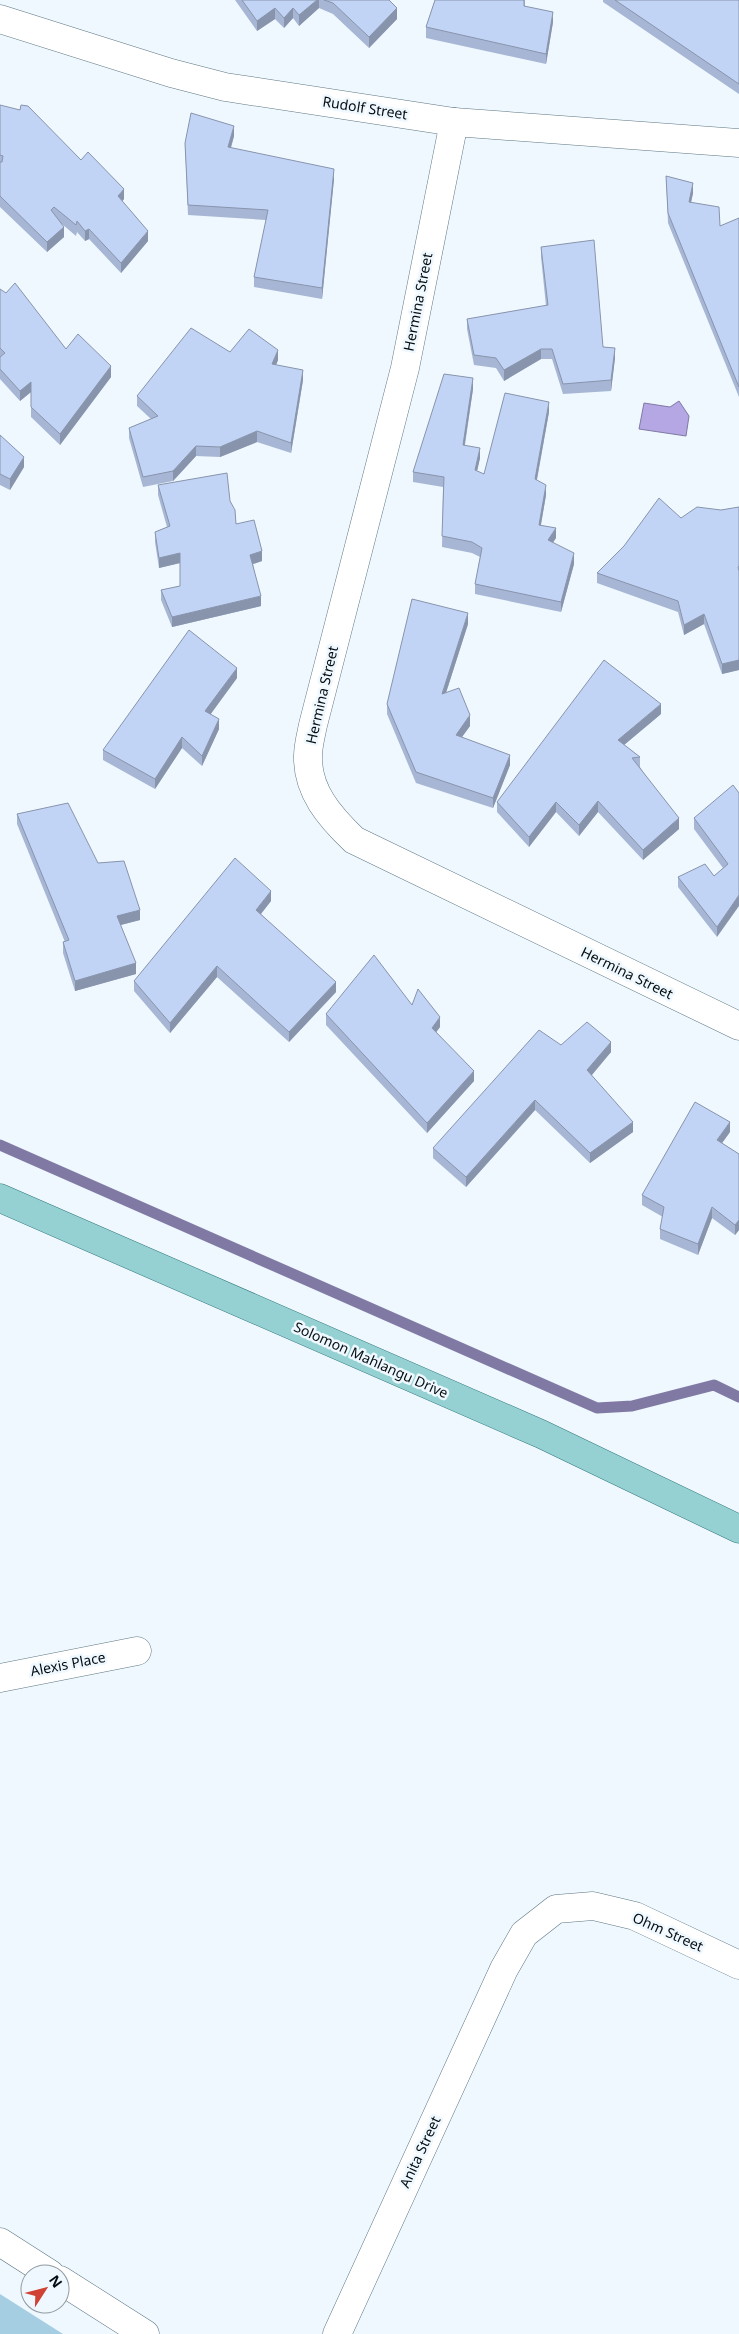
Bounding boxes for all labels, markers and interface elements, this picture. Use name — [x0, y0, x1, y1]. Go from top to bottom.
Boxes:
street label: Rudolf Street — [321, 91, 409, 124]
street label: Hermina Street — [399, 251, 436, 353]
street label: Hermina Street — [301, 644, 342, 746]
street label: Hermina Street — [578, 942, 676, 1003]
street label: Solomon Mahlangu Drive — [291, 1317, 451, 1402]
street label: Alexis Place — [29, 1647, 107, 1680]
street label: Ohm Street — [630, 1908, 707, 1956]
street label: Anita Street — [395, 2113, 444, 2191]
north arrow — [20, 2264, 70, 2314]
text: N — [45, 2271, 67, 2291]

